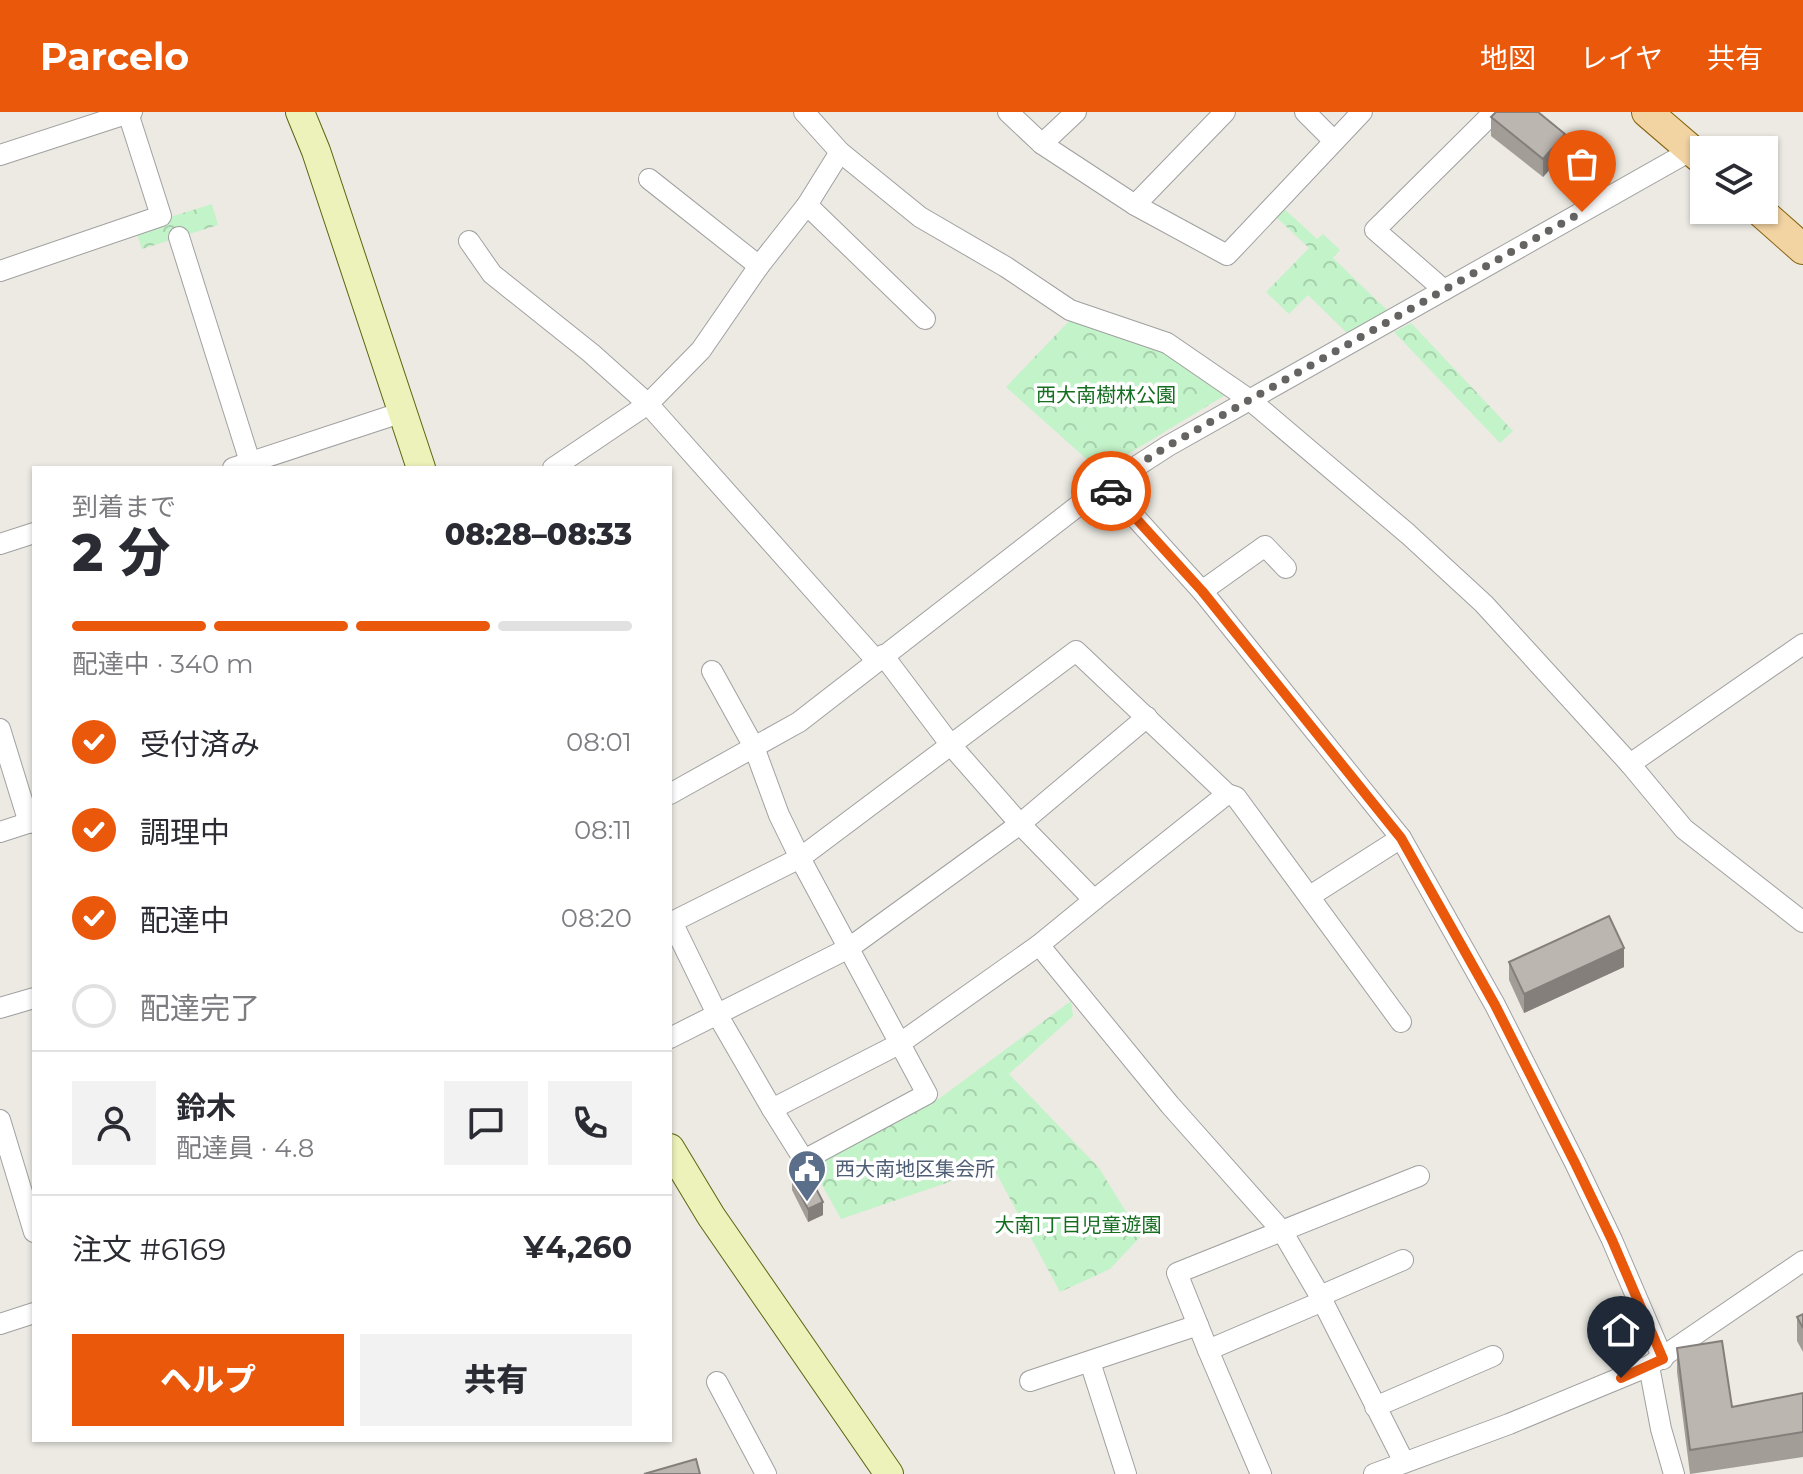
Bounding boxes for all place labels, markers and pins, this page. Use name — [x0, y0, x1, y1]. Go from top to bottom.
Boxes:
pin — [1548, 130, 1616, 212]
public building icon: 西大南地区集会所 — [786, 1148, 828, 1203]
place label: 西大南地区集会所 — [835, 1157, 995, 1181]
pin — [1587, 1296, 1655, 1378]

